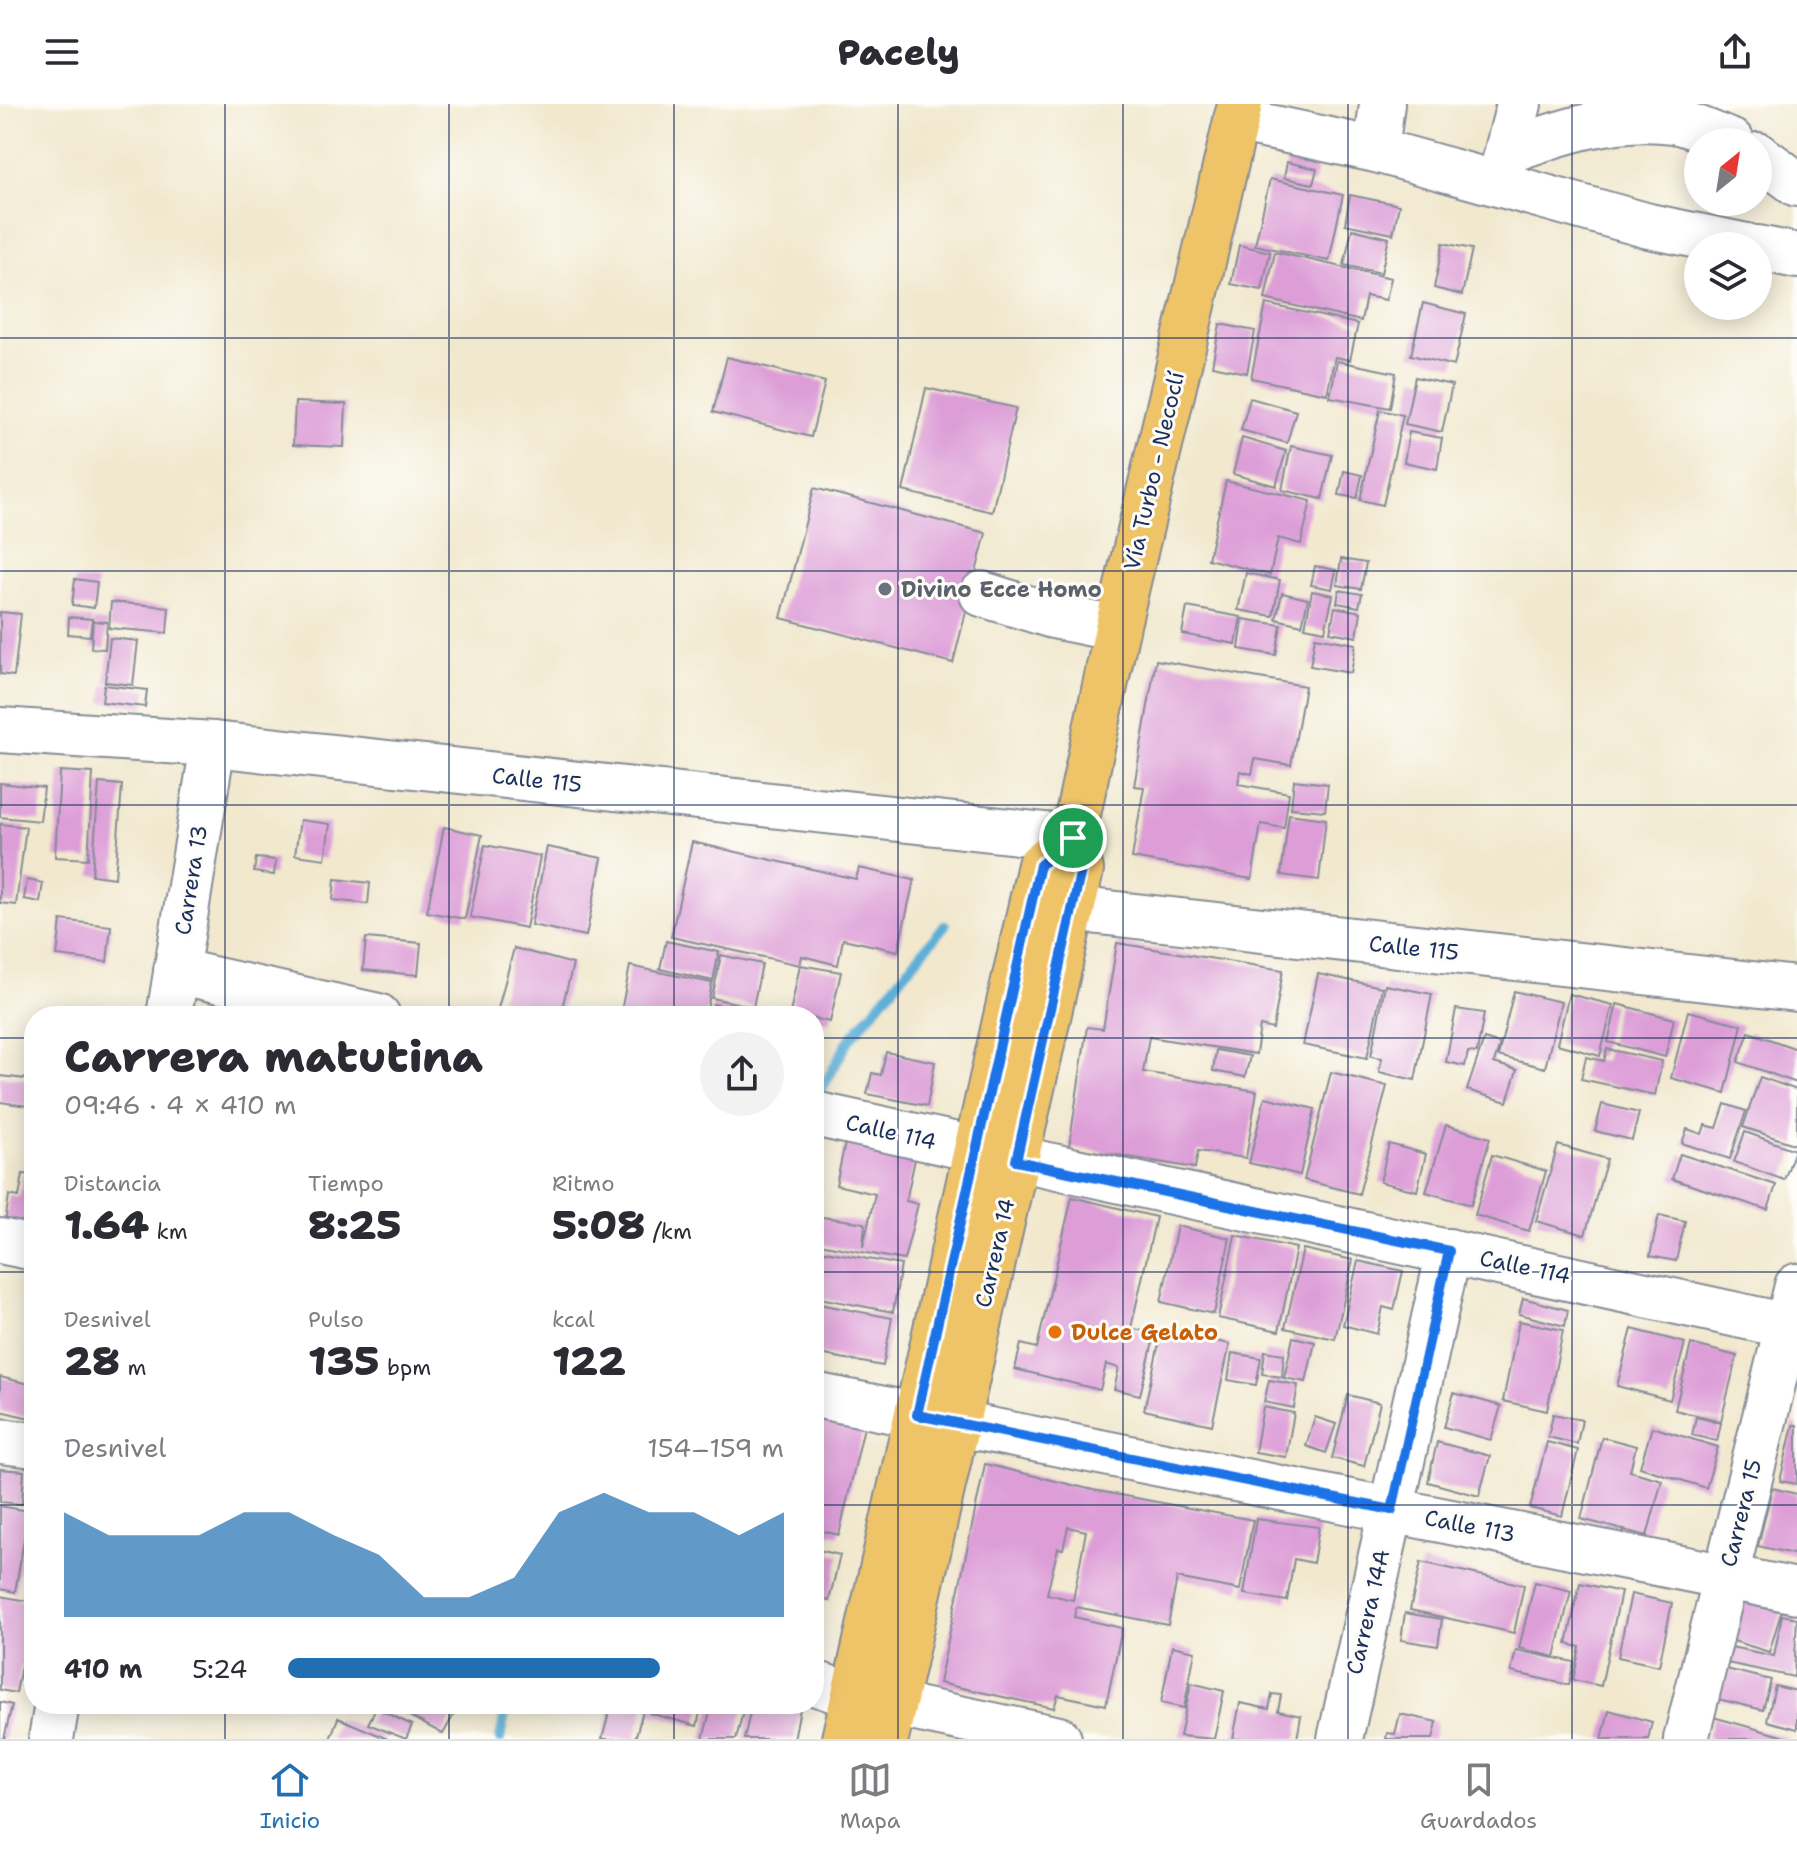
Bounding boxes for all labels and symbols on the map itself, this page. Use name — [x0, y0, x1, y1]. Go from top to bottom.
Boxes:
north arrow — [1684, 128, 1772, 216]
street label: Vía Turbo - Necoclí — [1117, 369, 1191, 573]
place label: Divino Ecce Homo — [901, 575, 1102, 604]
marker: Divino Ecce Homo — [876, 580, 894, 598]
street label: Calle 115 — [490, 761, 584, 799]
pin — [1039, 804, 1107, 872]
street label: Carrera 13 — [168, 823, 214, 937]
street label: Calle 115 — [1367, 929, 1461, 967]
street label: Calle 114 — [843, 1108, 939, 1156]
street label: Carrera 14 — [968, 1196, 1022, 1310]
street label: Calle 114 — [1477, 1243, 1573, 1291]
place label: Dulce Gelato — [1071, 1318, 1218, 1347]
marker: Dulce Gelato — [1046, 1323, 1064, 1341]
street label: Carrera 15 — [1714, 1456, 1768, 1570]
street label: Calle 113 — [1422, 1503, 1518, 1549]
street label: Carrera 14A — [1340, 1547, 1396, 1677]

